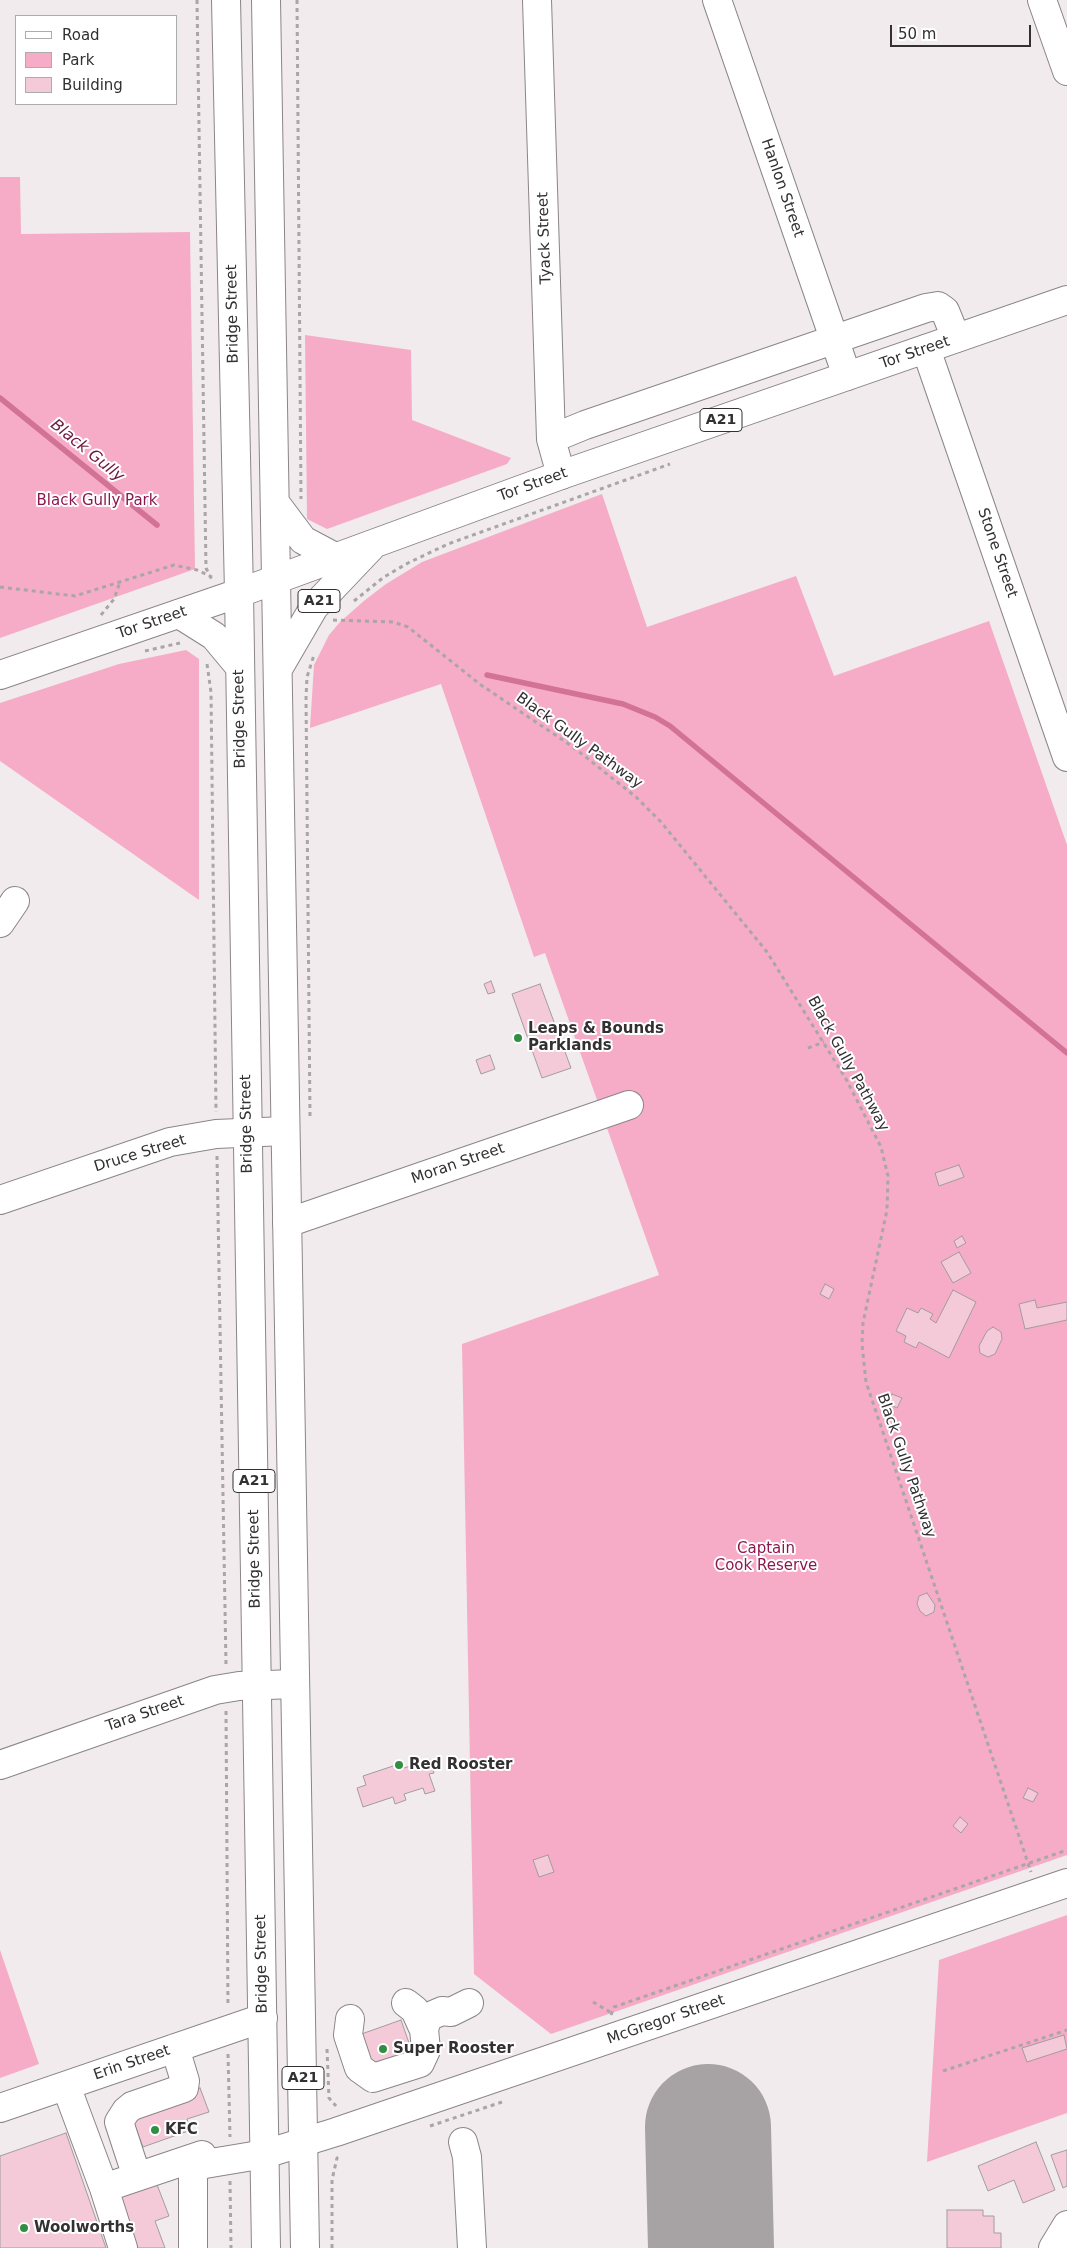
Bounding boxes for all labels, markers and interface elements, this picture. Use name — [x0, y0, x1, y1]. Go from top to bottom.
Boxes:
legend — [15, 15, 178, 105]
scale bar — [892, 15, 1033, 47]
text: 50 m — [898, 25, 936, 43]
text: Road — [62, 26, 100, 44]
text: Park — [62, 51, 94, 69]
text: Building — [62, 76, 123, 94]
street label: Hanlon Street — [757, 136, 807, 240]
street label: Tyack Street — [534, 192, 556, 284]
street label: Bridge Street — [223, 264, 243, 364]
street label: Tor Street — [878, 333, 952, 373]
road number: A21 — [700, 408, 742, 432]
water label: Black Gully — [46, 415, 128, 487]
street label: Tor Street — [496, 464, 570, 506]
park label: Black Gully Park — [37, 492, 157, 510]
street label: Stone Street — [973, 506, 1021, 600]
road number: A21 — [298, 590, 340, 612]
street label: Tor Street — [115, 603, 189, 643]
street label: Bridge Street — [230, 669, 250, 769]
street label: Black Gully Pathway — [512, 689, 646, 793]
street label: Black Gully Pathway — [803, 993, 893, 1135]
place label: Leaps & Bounds Parklands — [528, 1020, 664, 1055]
marker: Leaps & Bounds Parklands — [512, 1032, 524, 1044]
street label: Bridge Street — [237, 1074, 257, 1174]
street label: Druce Street — [92, 1131, 188, 1177]
street label: Moran Street — [409, 1140, 507, 1188]
street label: Black Gully Pathway — [873, 1391, 939, 1541]
road number: A21 — [233, 1470, 275, 1492]
street label: Bridge Street — [245, 1509, 265, 1609]
park label: Captain Cook Reserve — [715, 1540, 817, 1575]
street label: Tara Street — [104, 1692, 186, 1736]
place label: Red Rooster — [409, 1756, 513, 1774]
marker: Red Rooster — [393, 1759, 405, 1771]
street label: Bridge Street — [252, 1914, 272, 2014]
street label: McGregor Street — [605, 1991, 727, 2049]
place label: Super Rooster — [393, 2040, 514, 2058]
street label: Erin Street — [91, 2042, 173, 2084]
marker: Super Rooster — [377, 2043, 389, 2055]
road number: A21 — [282, 2066, 324, 2090]
place label: KFC — [165, 2121, 198, 2139]
marker: KFC — [149, 2124, 161, 2136]
place label: Woolworths — [34, 2219, 134, 2237]
marker: Woolworths — [18, 2222, 30, 2234]

